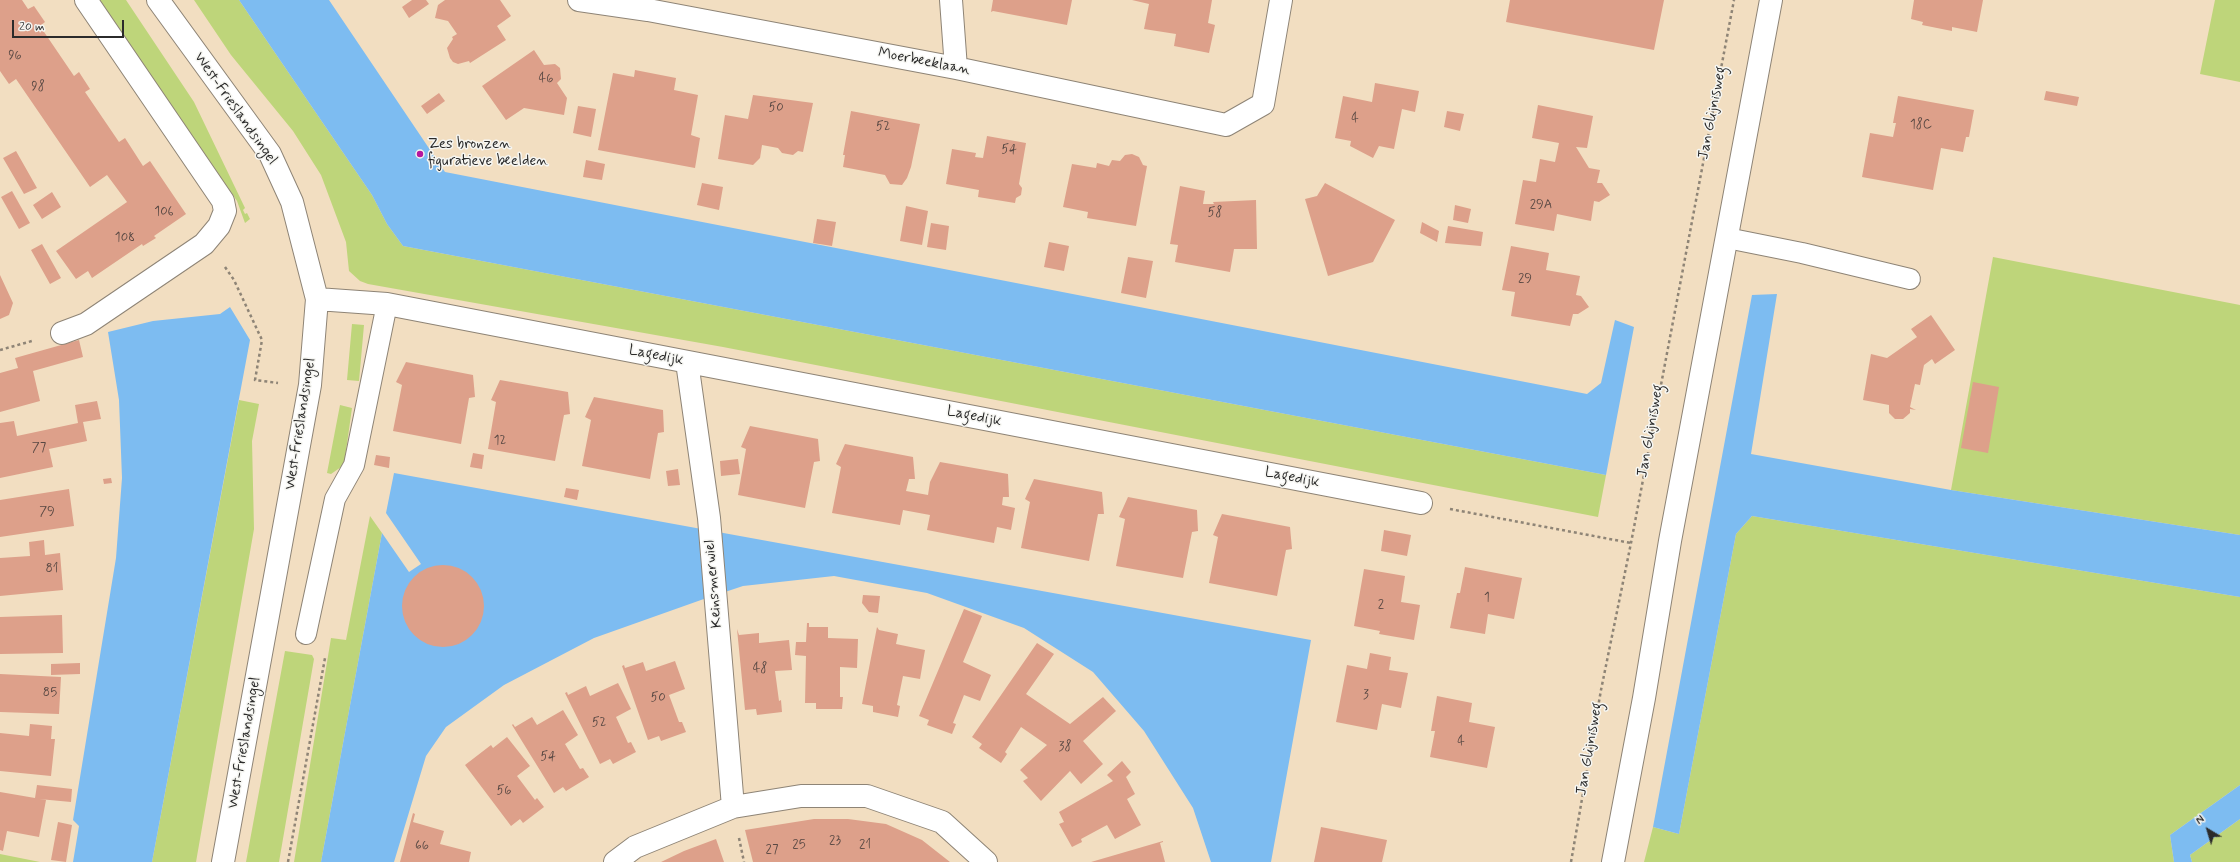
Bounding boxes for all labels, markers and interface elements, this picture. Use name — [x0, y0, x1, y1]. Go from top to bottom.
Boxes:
scale bar — [14, 12, 126, 38]
text: 20 m — [19, 19, 45, 35]
street label: Moerbeeklaan — [876, 44, 972, 80]
house number: 96 — [8, 48, 22, 64]
street label: West-Frieslandsingel — [189, 49, 281, 169]
street label: Jan Glijnisweg — [1695, 65, 1731, 161]
house number: 46 — [539, 71, 553, 87]
house number: 98 — [31, 79, 45, 95]
house number: 50 — [768, 100, 784, 116]
house number: 4 — [1351, 111, 1359, 127]
house number: 18C — [1910, 117, 1932, 133]
house number: 52 — [876, 119, 890, 135]
place label: Zes bronzen figuratieve beelden — [428, 136, 548, 171]
house number: 54 — [1001, 142, 1017, 158]
marker: Zes bronzen figuratieve beelden — [415, 149, 425, 159]
house number: 29A — [1530, 197, 1552, 213]
house number: 106 — [154, 204, 174, 220]
house number: 58 — [1208, 205, 1222, 221]
house number: 108 — [115, 230, 135, 246]
house number: 29 — [1518, 271, 1532, 287]
street label: Lagedijk — [627, 342, 685, 370]
street label: West-Frieslandsingel — [282, 357, 320, 491]
street label: Jan Glijnisweg — [1634, 383, 1668, 479]
street label: Lagedijk — [945, 403, 1003, 431]
house number: 12 — [494, 433, 506, 449]
house number: 77 — [32, 440, 46, 456]
street label: Lagedijk — [1263, 464, 1321, 492]
house number: 79 — [39, 504, 55, 520]
street label: Keinsmerwiel — [701, 539, 727, 629]
house number: 81 — [46, 561, 58, 577]
house number: 1 — [1484, 590, 1490, 606]
house number: 2 — [1378, 597, 1384, 613]
house number: 48 — [753, 661, 767, 677]
street label: West-Frieslandsingel — [225, 676, 265, 810]
house number: 85 — [43, 685, 57, 701]
house number: 3 — [1363, 687, 1369, 703]
house number: 50 — [650, 690, 666, 706]
street label: Jan Glijnisweg — [1573, 701, 1607, 797]
house number: 52 — [592, 715, 606, 731]
house number: 4 — [1457, 734, 1465, 750]
house number: 38 — [1059, 739, 1071, 755]
house number: 54 — [540, 749, 556, 765]
house number: 56 — [497, 783, 511, 799]
north arrow — [2188, 810, 2228, 850]
text: N — [2193, 813, 2208, 828]
house number: 23 — [829, 833, 841, 849]
house number: 25 — [792, 837, 806, 853]
house number: 21 — [859, 837, 871, 853]
house number: 66 — [415, 838, 429, 854]
house number: 27 — [766, 842, 778, 858]

